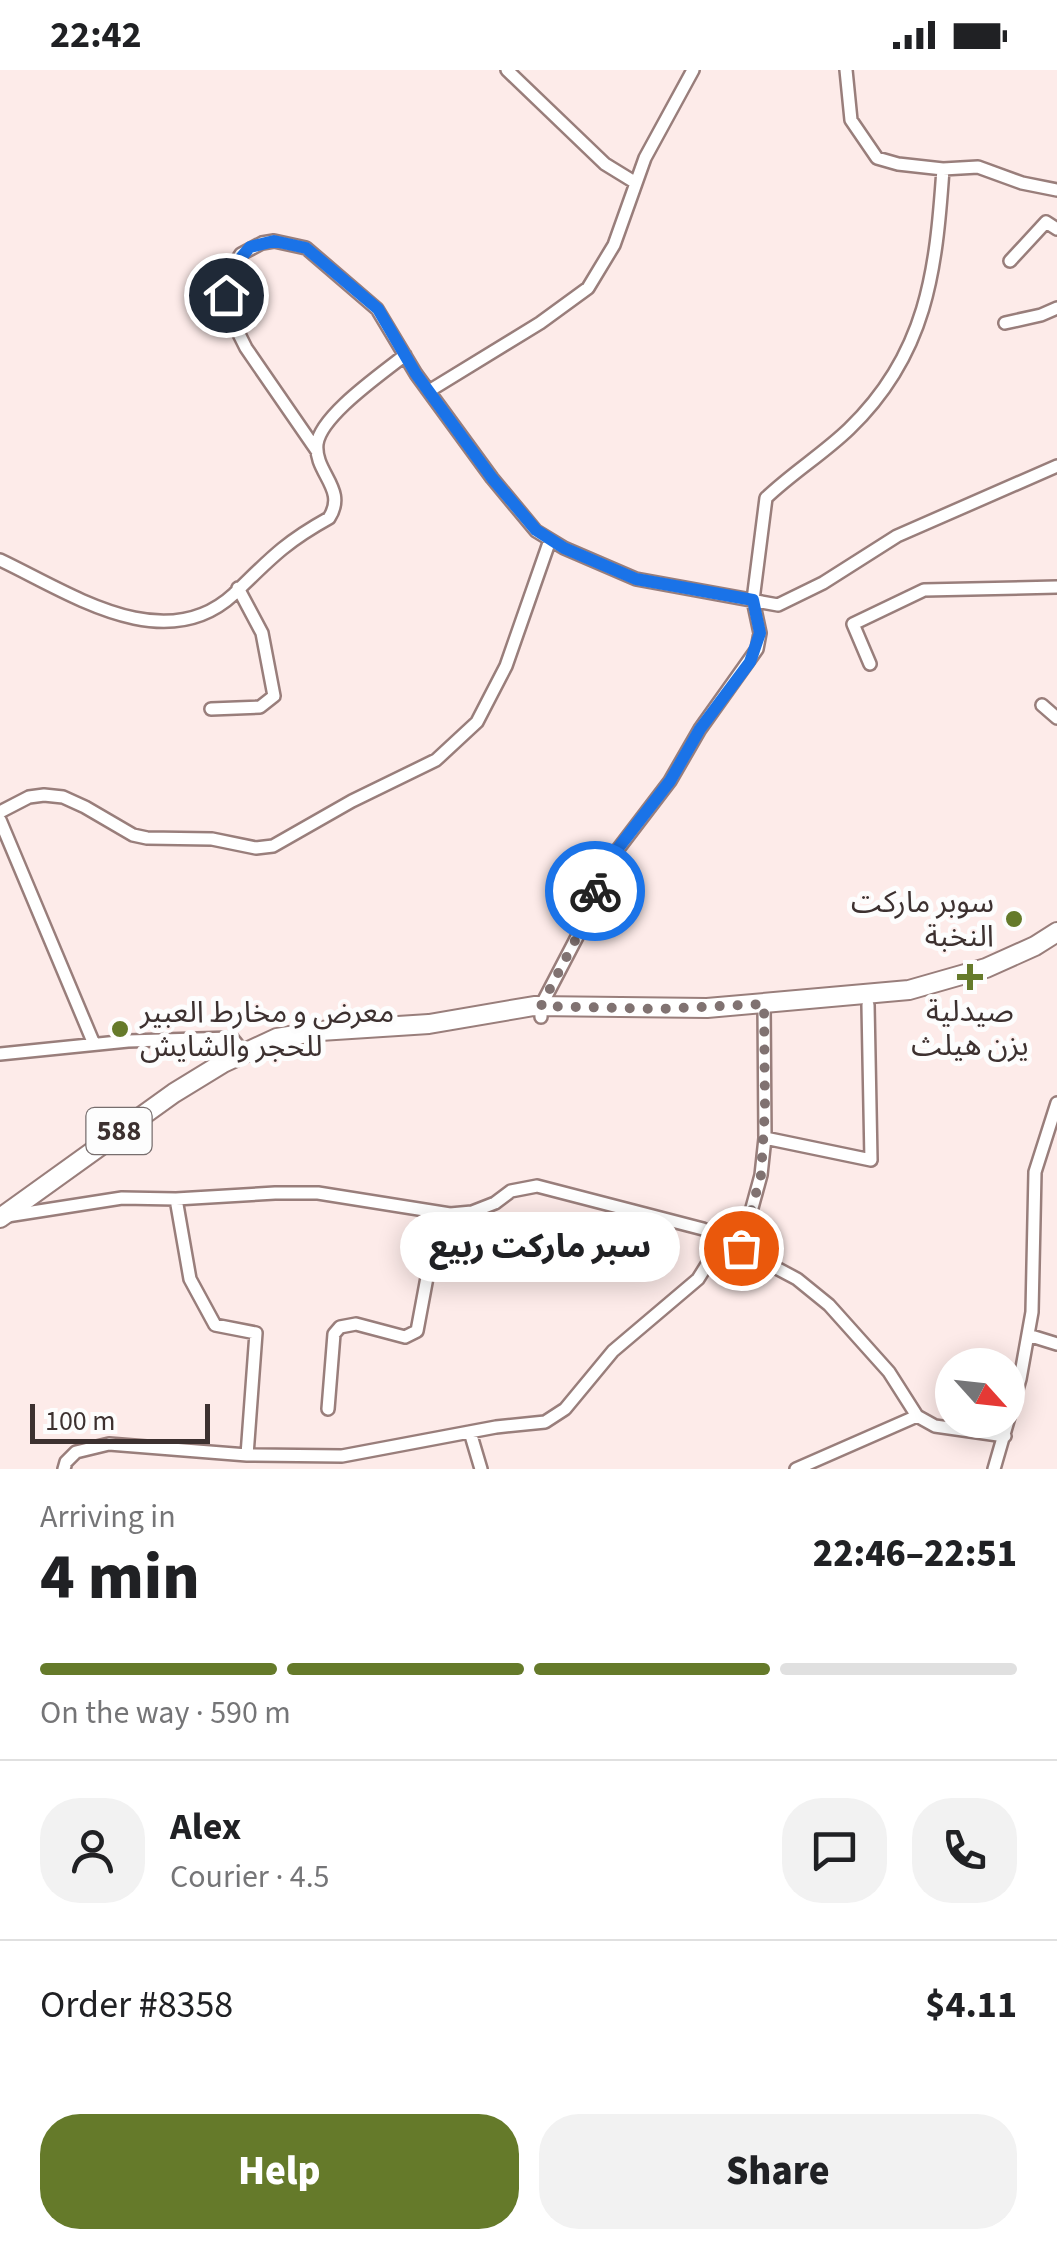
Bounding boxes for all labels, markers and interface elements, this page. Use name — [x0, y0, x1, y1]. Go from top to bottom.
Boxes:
text: 22:42 — [50, 8, 142, 62]
pin — [184, 253, 269, 338]
icon: home — [199, 268, 254, 323]
courier — [545, 841, 645, 941]
icon: bike — [568, 864, 623, 919]
place label: سوبر ماركت النخبة — [851, 881, 994, 958]
marker: سوبر ماركت النخبة — [1003, 908, 1025, 930]
marker: صيدلية يزن هيلث — [959, 966, 981, 988]
place label: صيدلية يزن هيلث — [911, 990, 1029, 1067]
place label: معرض و مخارط العبير للحجر والشايش — [139, 991, 394, 1068]
marker: معرض و مخارط العبير للحجر والشايش — [109, 1018, 131, 1040]
road number: 588 — [86, 1108, 152, 1154]
pin — [699, 1206, 784, 1291]
callout: سبر ماركت ربيع — [401, 1213, 681, 1283]
icon: bag — [714, 1221, 769, 1276]
text: سبر ماركت ربيع — [429, 1224, 651, 1270]
north arrow — [935, 1348, 1025, 1438]
map controls — [935, 1348, 1025, 1438]
scale bar — [30, 1399, 210, 1444]
text: 100 m — [45, 1401, 116, 1441]
text: Arriving in — [40, 1494, 176, 1540]
text: 22:46–22:51 — [813, 1527, 1017, 1581]
text: 4 min — [40, 1531, 200, 1624]
text: On the way · 590 m — [40, 1690, 291, 1736]
button: person — [40, 1798, 145, 1903]
button: chat — [782, 1798, 887, 1903]
button: phone — [912, 1798, 1017, 1903]
text: Alex — [170, 1800, 241, 1854]
text: Courier · 4.5 — [170, 1854, 330, 1900]
text: Order #8358 — [40, 1978, 233, 2032]
text: $4.11 — [925, 1978, 1017, 2032]
button: Help — [40, 2114, 519, 2229]
button: Share — [539, 2114, 1017, 2229]

